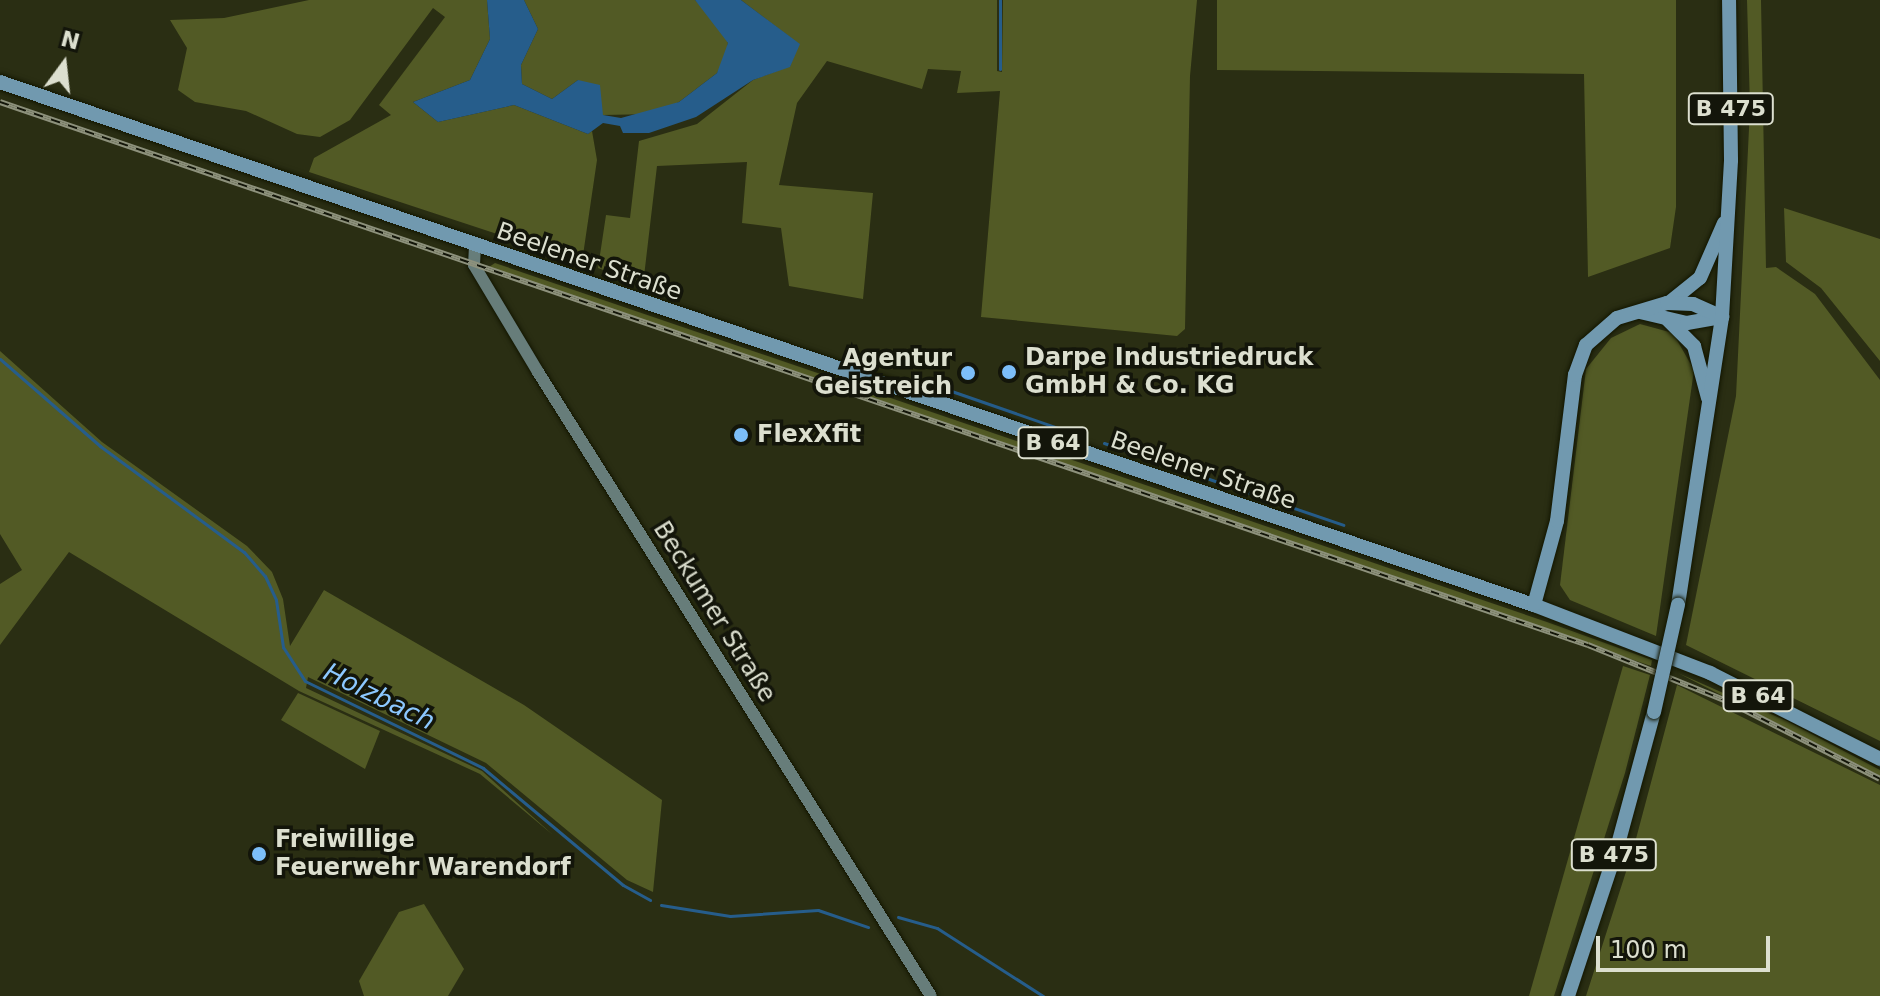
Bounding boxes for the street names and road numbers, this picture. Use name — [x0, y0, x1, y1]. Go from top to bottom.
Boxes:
road number: B 475 — [1687, 91, 1775, 127]
street label: Beelener Straße — [493, 217, 685, 307]
road number: B 64 — [1017, 425, 1089, 461]
street label: Beelener Straße — [1107, 426, 1299, 516]
street label: Beckumer Straße — [647, 516, 781, 708]
road number: B 64 — [1722, 678, 1794, 714]
road number: B 475 — [1570, 837, 1658, 873]

